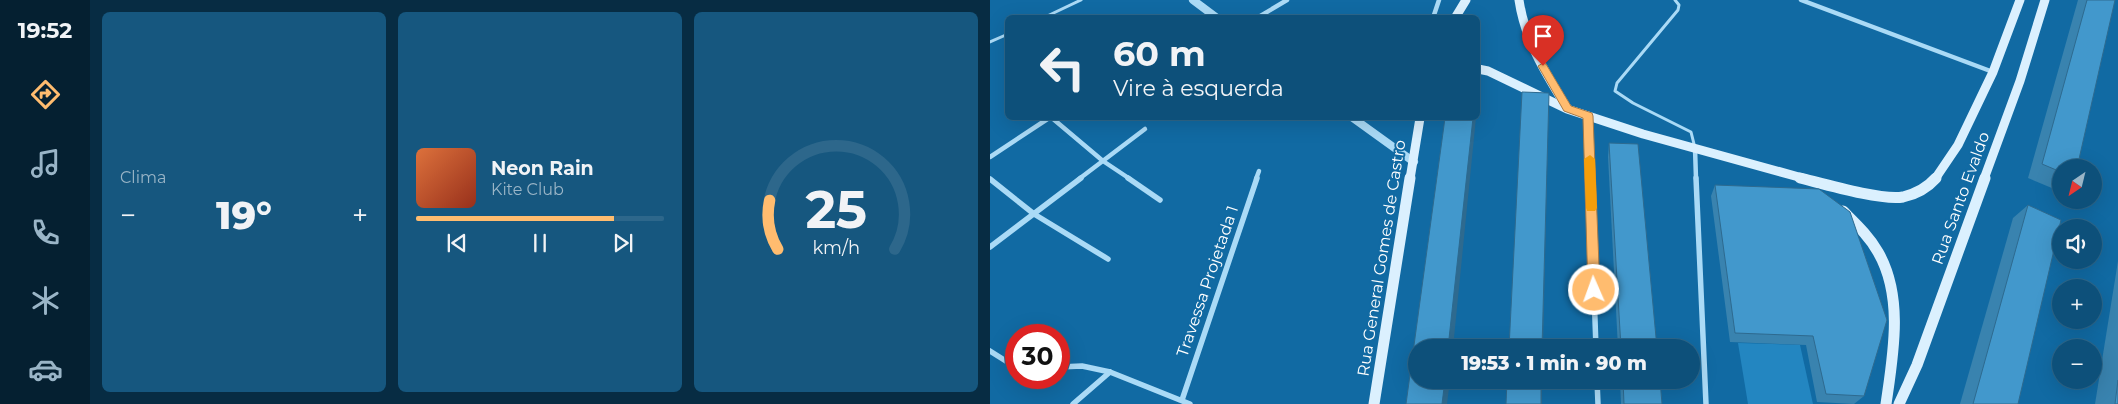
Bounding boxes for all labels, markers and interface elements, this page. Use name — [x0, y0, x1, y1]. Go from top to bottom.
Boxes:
pin — [1522, 15, 1564, 66]
text: 19:52 — [18, 17, 72, 44]
icon: arrive — [1529, 22, 1557, 50]
text: 60 m — [1113, 32, 1206, 75]
icon: left — [1030, 35, 1095, 100]
text: Vire à esquerda — [1113, 75, 1284, 102]
icon: directions — [28, 77, 63, 112]
street label: Rua Santo Evaldo — [1928, 129, 1993, 267]
street label: Rua General Gomes de Castro — [1353, 139, 1410, 378]
icon: music — [28, 146, 63, 181]
text: Neon Rain — [491, 157, 594, 180]
north arrow — [2052, 159, 2102, 209]
map controls — [2052, 159, 2102, 389]
text: Clima — [120, 168, 166, 187]
text: 25 — [805, 178, 867, 241]
text: Kite Club — [491, 180, 564, 199]
text: 19° — [216, 192, 272, 239]
text: − — [120, 198, 136, 232]
text: + — [352, 198, 368, 232]
street label: Travessa Projetada 1 — [1173, 203, 1242, 359]
icon: phone — [28, 215, 63, 250]
button: sound — [2052, 219, 2102, 269]
icon: previous — [443, 229, 471, 257]
icon: pause — [526, 229, 554, 257]
icon: next — [609, 229, 637, 257]
text: km/h — [812, 237, 860, 258]
position arrow — [1567, 263, 1619, 315]
button: + — [2052, 279, 2102, 329]
icon: climate — [28, 283, 63, 318]
speed limit sign: 30 — [1005, 324, 1070, 389]
button: − — [2052, 339, 2102, 389]
icon: car — [28, 352, 63, 387]
text: 19:53 · 1 min · 90 m — [1461, 352, 1647, 375]

